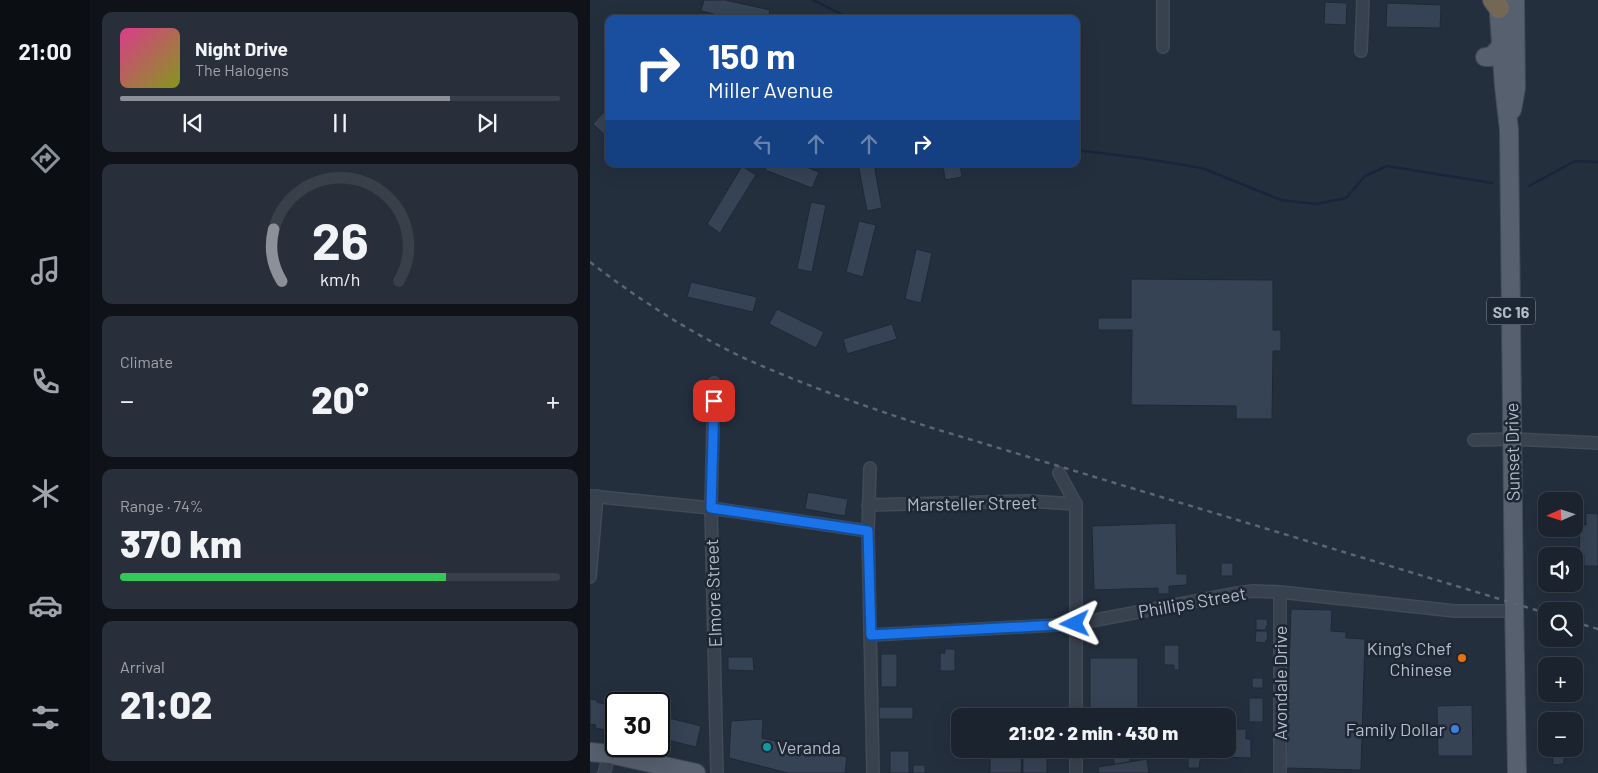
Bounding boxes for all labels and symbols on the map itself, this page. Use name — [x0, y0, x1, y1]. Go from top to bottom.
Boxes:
road number: SC 16 — [1487, 298, 1535, 324]
pin — [693, 380, 735, 422]
street label: Sunset Drive — [1500, 403, 1524, 501]
street label: Marsteller Street — [907, 491, 1037, 515]
north arrow — [1538, 492, 1582, 538]
street label: Elmore Street — [700, 538, 726, 648]
street label: Phillips Street — [1136, 582, 1248, 622]
position arrow — [1048, 597, 1100, 649]
street label: Avondale Drive — [1269, 626, 1291, 740]
place label: King's Chef Chinese — [1367, 637, 1452, 680]
marker: King's Chef Chinese — [1456, 652, 1468, 664]
speed limit sign: 30 — [605, 692, 670, 757]
place label: Family Dollar — [1346, 718, 1445, 740]
marker: Family Dollar — [1449, 723, 1461, 735]
place label: Veranda — [777, 736, 841, 758]
marker: Veranda — [761, 741, 773, 753]

